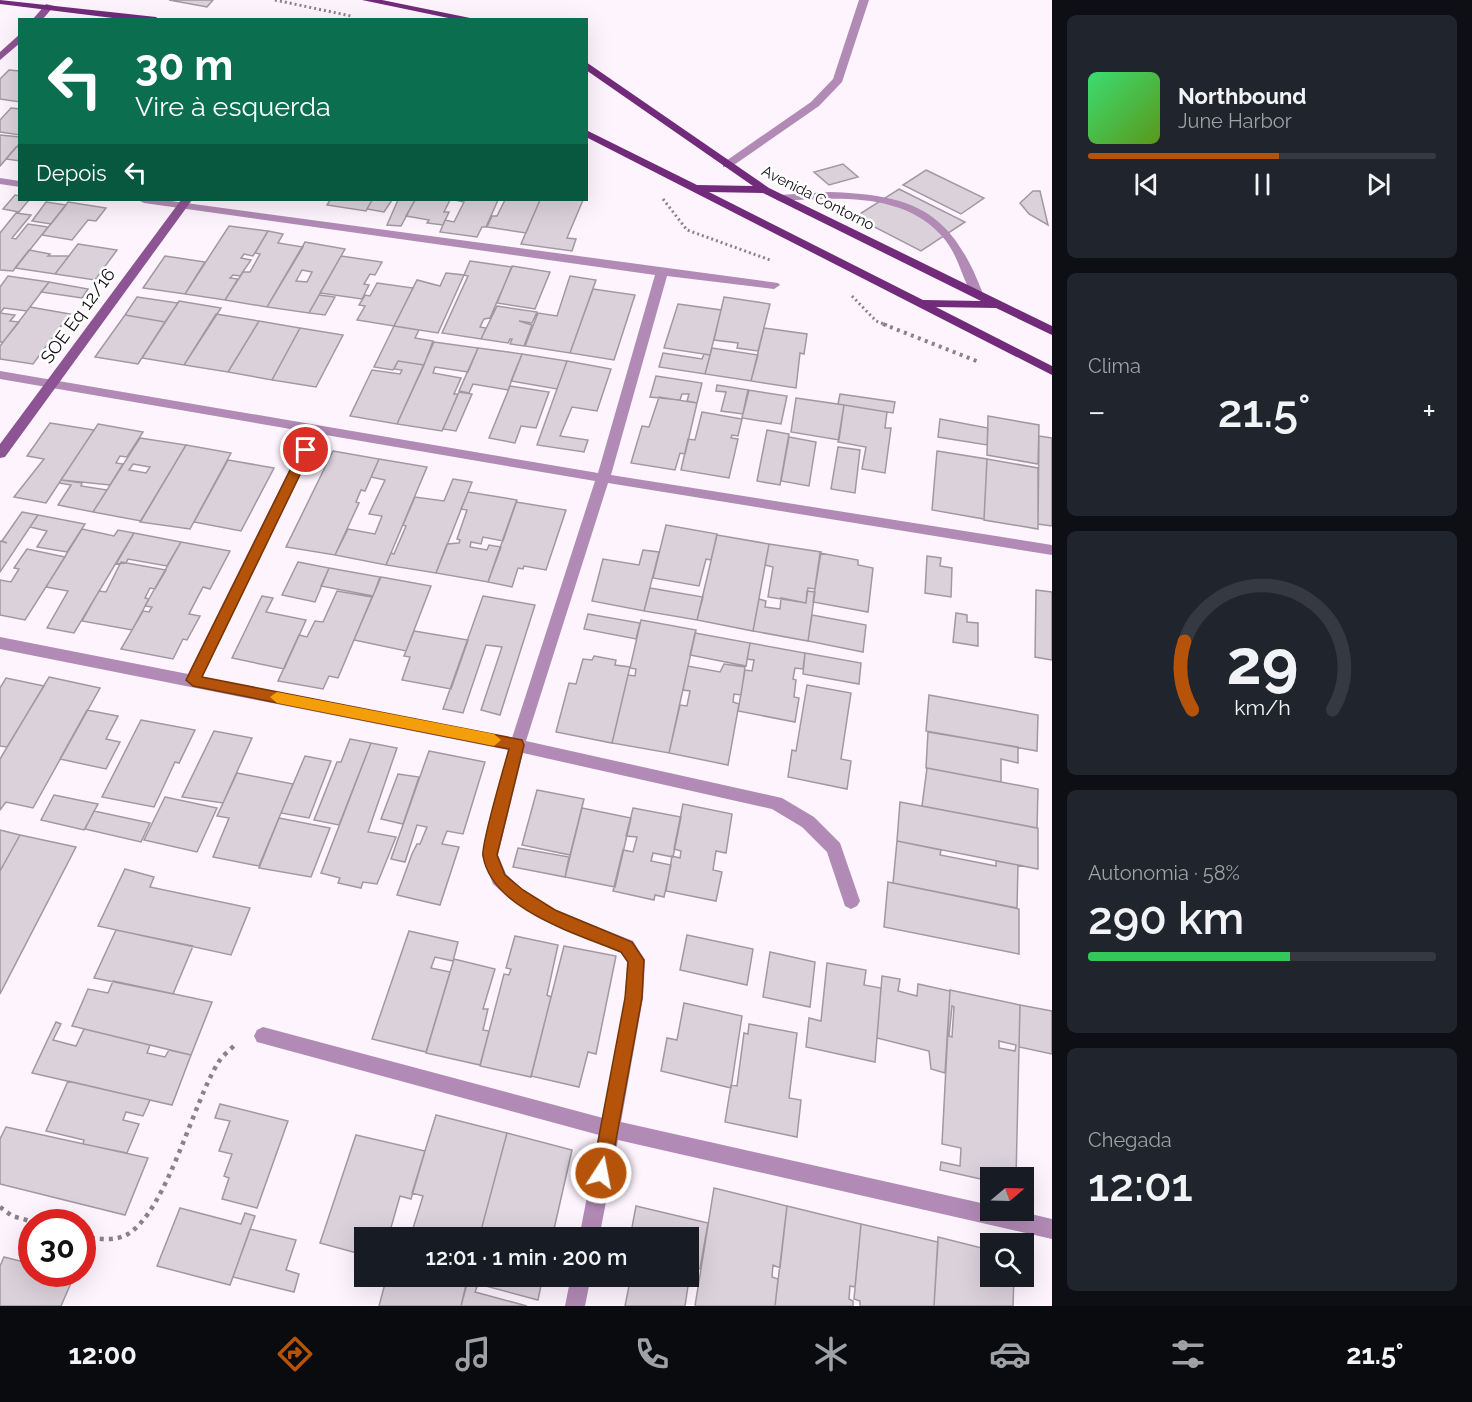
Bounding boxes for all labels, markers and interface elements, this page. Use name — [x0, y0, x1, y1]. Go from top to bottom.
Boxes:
text: 30 m — [135, 41, 233, 90]
icon: left — [36, 42, 114, 120]
text: Northbound — [1178, 83, 1307, 109]
text: Vire à esquerda — [135, 91, 331, 122]
text: June Harbor — [1178, 109, 1292, 133]
icon: left — [119, 156, 152, 189]
text: Depois — [36, 160, 107, 186]
street label: Avenida Contorno — [759, 162, 877, 234]
icon: previous — [1130, 168, 1163, 201]
icon: pause — [1246, 168, 1279, 201]
icon: next — [1362, 168, 1395, 201]
street label: SOE Eq 12/16 — [36, 264, 119, 367]
text: Clima — [1088, 354, 1141, 378]
text: 21.5° — [1218, 385, 1310, 438]
text: − — [1088, 392, 1106, 431]
text: + — [1422, 392, 1436, 431]
pin — [280, 424, 331, 475]
icon: arrive — [289, 433, 322, 466]
text: 29 — [1226, 625, 1298, 699]
text: km/h — [1234, 695, 1290, 720]
text: Autonomia · 58% — [1088, 861, 1240, 885]
text: 290 km — [1088, 892, 1244, 945]
text: Chegada — [1088, 1128, 1172, 1152]
position arrow — [569, 1141, 633, 1205]
text: 12:01 — [1088, 1159, 1193, 1212]
north arrow — [980, 1167, 1034, 1221]
map controls — [980, 1167, 1034, 1287]
speed limit sign: 30 — [18, 1209, 96, 1287]
button: search — [980, 1233, 1034, 1287]
text: 12:01 · 1 min · 200 m — [426, 1244, 627, 1270]
icon: directions — [274, 1333, 316, 1375]
icon: music — [452, 1333, 494, 1375]
icon: phone — [631, 1333, 673, 1375]
icon: climate — [810, 1333, 852, 1375]
icon: car — [989, 1333, 1031, 1375]
icon: filters — [1167, 1333, 1209, 1375]
text: 12:00 — [68, 1339, 137, 1370]
text: 21.5° — [1346, 1339, 1404, 1370]

